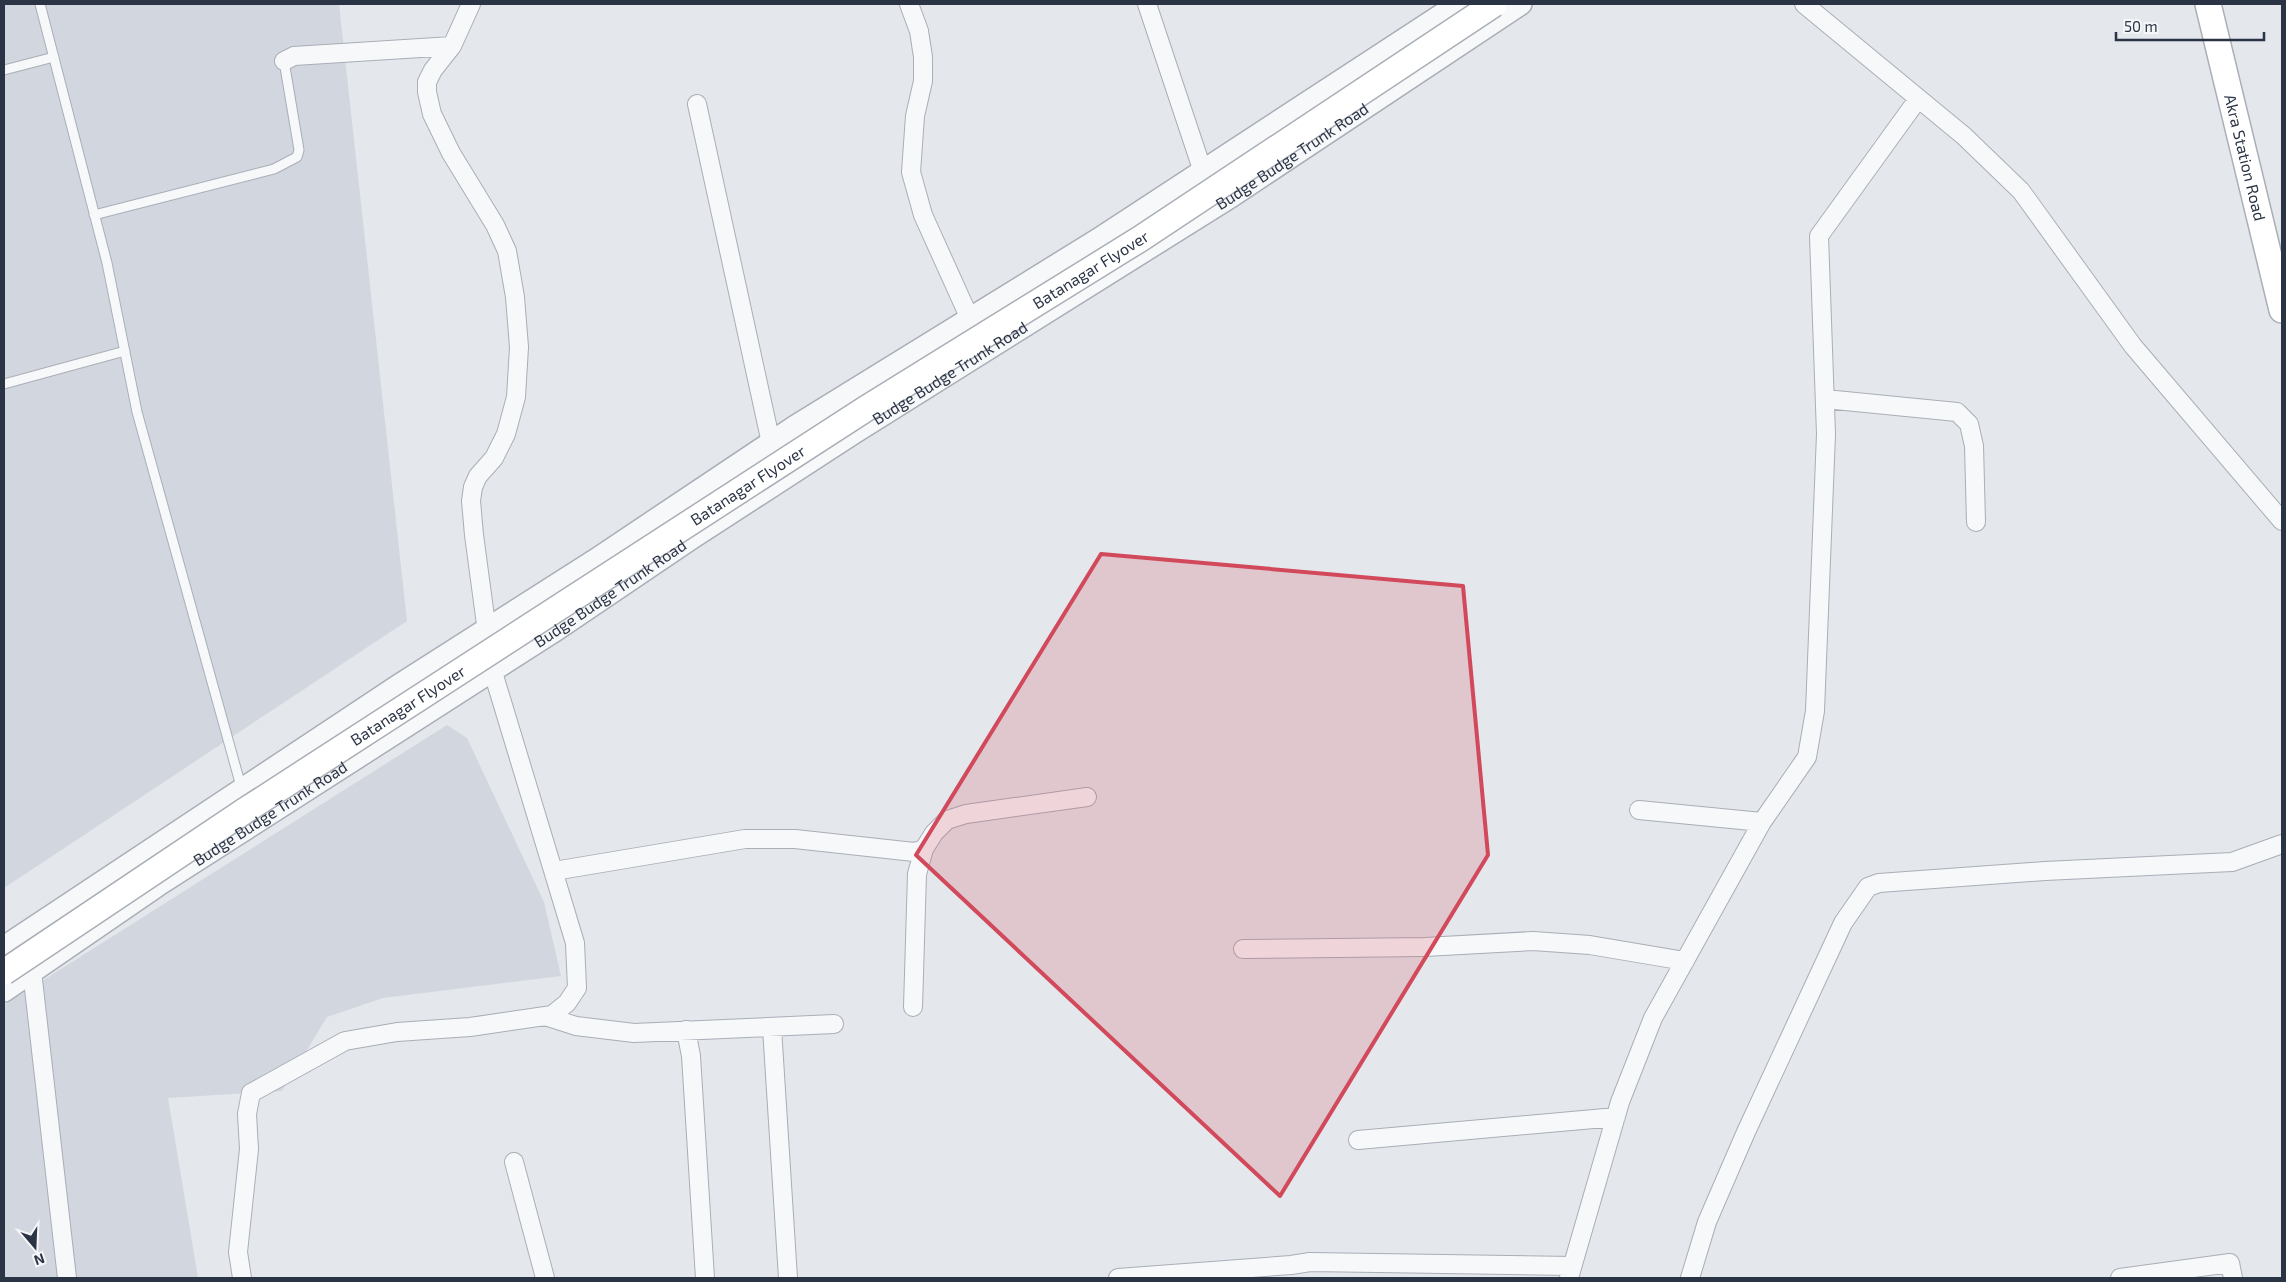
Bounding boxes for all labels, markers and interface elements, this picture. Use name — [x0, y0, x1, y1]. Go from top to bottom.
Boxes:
scale bar — [2116, 10, 2264, 42]
text: 50 m — [2124, 17, 2158, 35]
street label: Akra Station Road — [2221, 92, 2270, 223]
street label: Budge Budge Trunk Road — [1212, 98, 1372, 213]
street label: Batanagar Flyover — [1029, 226, 1152, 312]
street label: Budge Budge Trunk Road — [869, 317, 1031, 428]
street label: Batanagar Flyover — [687, 440, 809, 529]
street label: Budge Budge Trunk Road — [530, 535, 689, 651]
street label: Batanagar Flyover — [347, 660, 469, 749]
street label: Budge Budge Trunk Road — [189, 757, 350, 869]
north arrow — [10, 1222, 60, 1272]
text: N — [32, 1250, 47, 1269]

